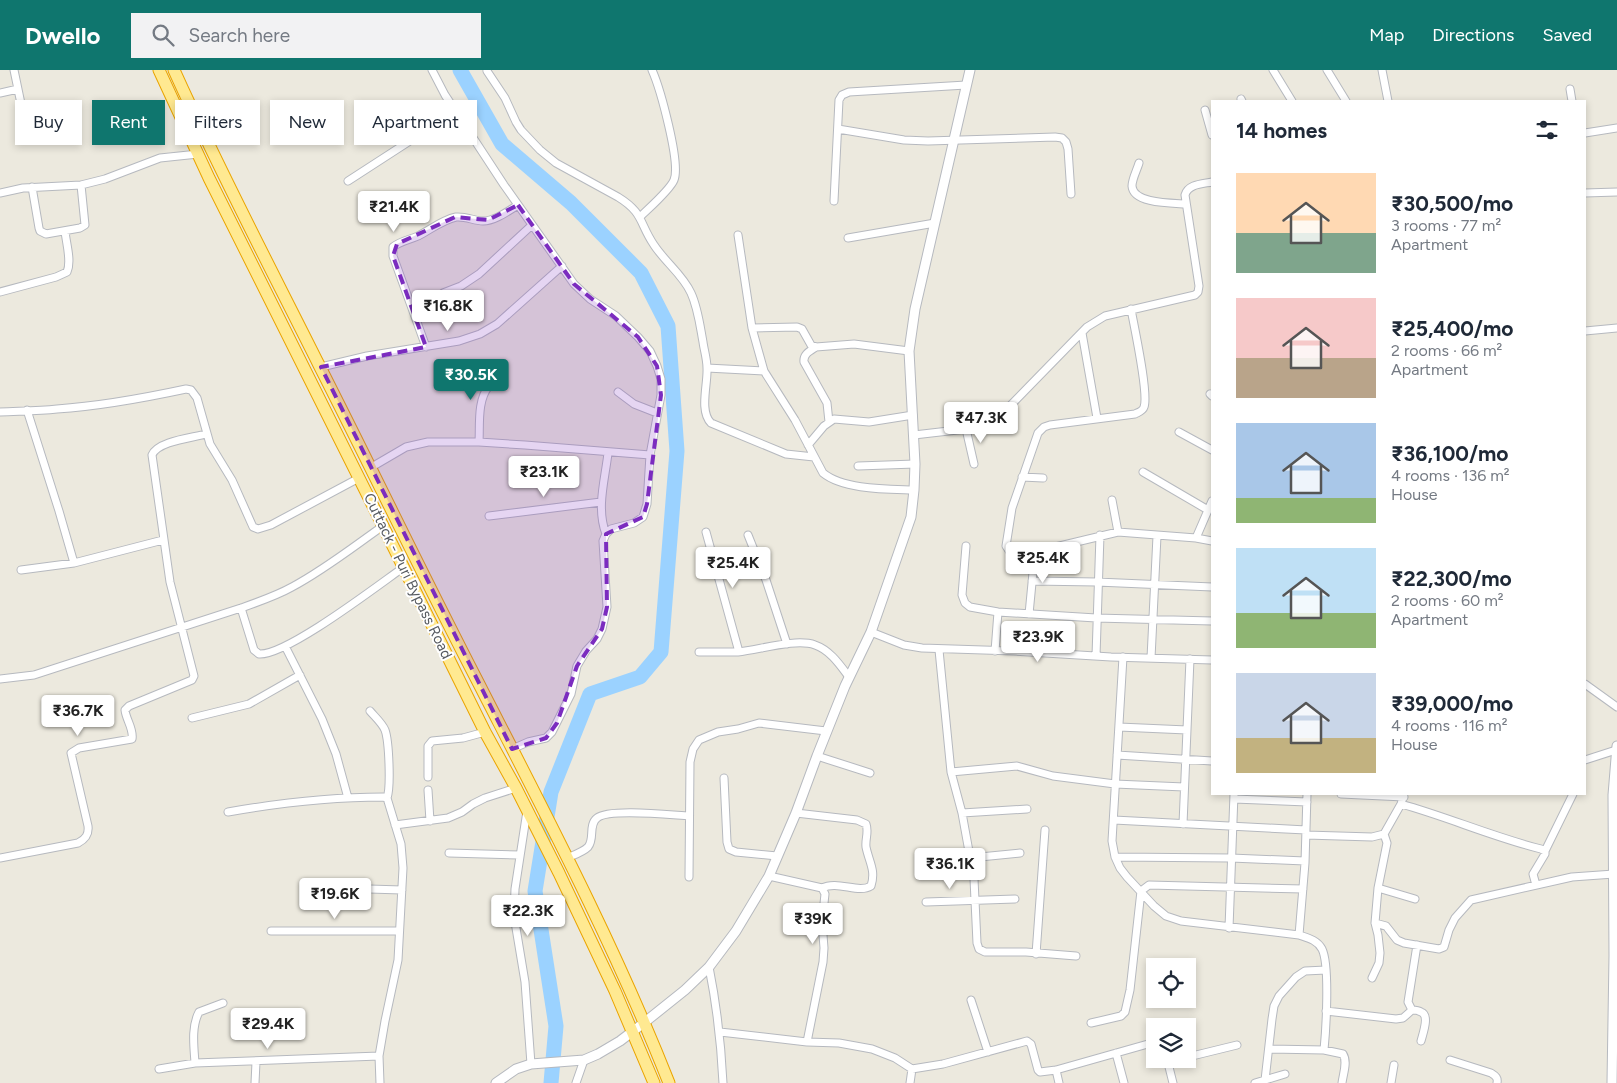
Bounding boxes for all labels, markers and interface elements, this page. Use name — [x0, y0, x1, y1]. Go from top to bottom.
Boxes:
search box — [131, 13, 481, 58]
text: Dwello — [25, 21, 101, 50]
icon: search — [149, 21, 177, 49]
text: Search here — [189, 24, 290, 47]
text: Map — [1369, 24, 1404, 46]
text: Directions — [1432, 24, 1514, 46]
text: Saved — [1542, 24, 1592, 46]
chip: Buy — [15, 100, 82, 145]
chip: Rent — [92, 100, 165, 145]
chip: Filters — [175, 100, 260, 145]
chip: New — [270, 100, 344, 145]
chip: Apartment — [354, 100, 477, 145]
icon: filters — [1533, 116, 1561, 144]
text: 14 homes — [1236, 118, 1327, 143]
pin: ₹21.4K — [353, 190, 435, 233]
text: ₹30,500/mo — [1391, 191, 1513, 216]
icon: home — [1276, 193, 1336, 253]
text: ₹21.4K — [369, 197, 419, 216]
text: 3 rooms · 77 m² — [1391, 216, 1501, 235]
text: Apartment — [1391, 235, 1468, 254]
pin: ₹16.8K — [407, 290, 489, 332]
text: ₹16.8K — [423, 296, 473, 315]
text: ₹25,400/mo — [1391, 316, 1513, 341]
icon: home — [1276, 318, 1336, 378]
text: 2 rooms · 66 m² — [1391, 341, 1502, 360]
pin: ₹30.5K — [430, 358, 512, 401]
text: Apartment — [1391, 360, 1468, 379]
text: ₹30.5K — [445, 365, 497, 384]
pin: ₹47.3K — [940, 402, 1022, 444]
text: ₹47.3K — [955, 408, 1007, 427]
text: ₹36,100/mo — [1391, 441, 1509, 466]
icon: home — [1276, 443, 1336, 503]
pin: ₹23.1K — [503, 456, 585, 498]
text: ₹23.1K — [519, 462, 569, 481]
text: 4 rooms · 136 m² — [1391, 466, 1510, 485]
text: House — [1391, 485, 1437, 504]
street label: Cuttack - Puri Bypass Road — [360, 490, 456, 662]
pin: ₹25.4K — [1002, 542, 1084, 584]
pin: ₹25.4K — [692, 546, 774, 589]
text: ₹25.4K — [1017, 548, 1069, 567]
text: ₹25.4K — [707, 553, 759, 572]
text: ₹22,300/mo — [1391, 566, 1512, 591]
icon: home — [1276, 568, 1336, 628]
text: 2 rooms · 60 m² — [1391, 591, 1504, 610]
text: Apartment — [1391, 610, 1468, 629]
pin: ₹23.9K — [997, 620, 1079, 663]
text: ₹23.9K — [1012, 627, 1064, 646]
text: ₹39,000/mo — [1391, 691, 1513, 716]
icon: home — [1276, 693, 1336, 753]
pin: ₹36.7K — [37, 694, 119, 737]
text: ₹36.7K — [52, 701, 104, 720]
text: 4 rooms · 116 m² — [1391, 716, 1508, 735]
text: House — [1391, 735, 1437, 754]
pin: ₹36.1K — [909, 848, 991, 890]
text: ₹36.1K — [925, 854, 975, 873]
pin: ₹19.6K — [294, 878, 376, 920]
text: ₹19.6K — [310, 884, 360, 903]
pin: ₹22.3K — [487, 894, 569, 937]
text: ₹22.3K — [502, 901, 554, 920]
pin: ₹39K — [783, 902, 843, 945]
text: ₹39K — [794, 909, 832, 928]
map controls — [1146, 958, 1196, 1068]
button: locate — [1146, 958, 1196, 1008]
pin: ₹29.4K — [227, 1008, 309, 1050]
text: ₹29.4K — [242, 1014, 294, 1033]
button: layers — [1146, 1018, 1196, 1068]

